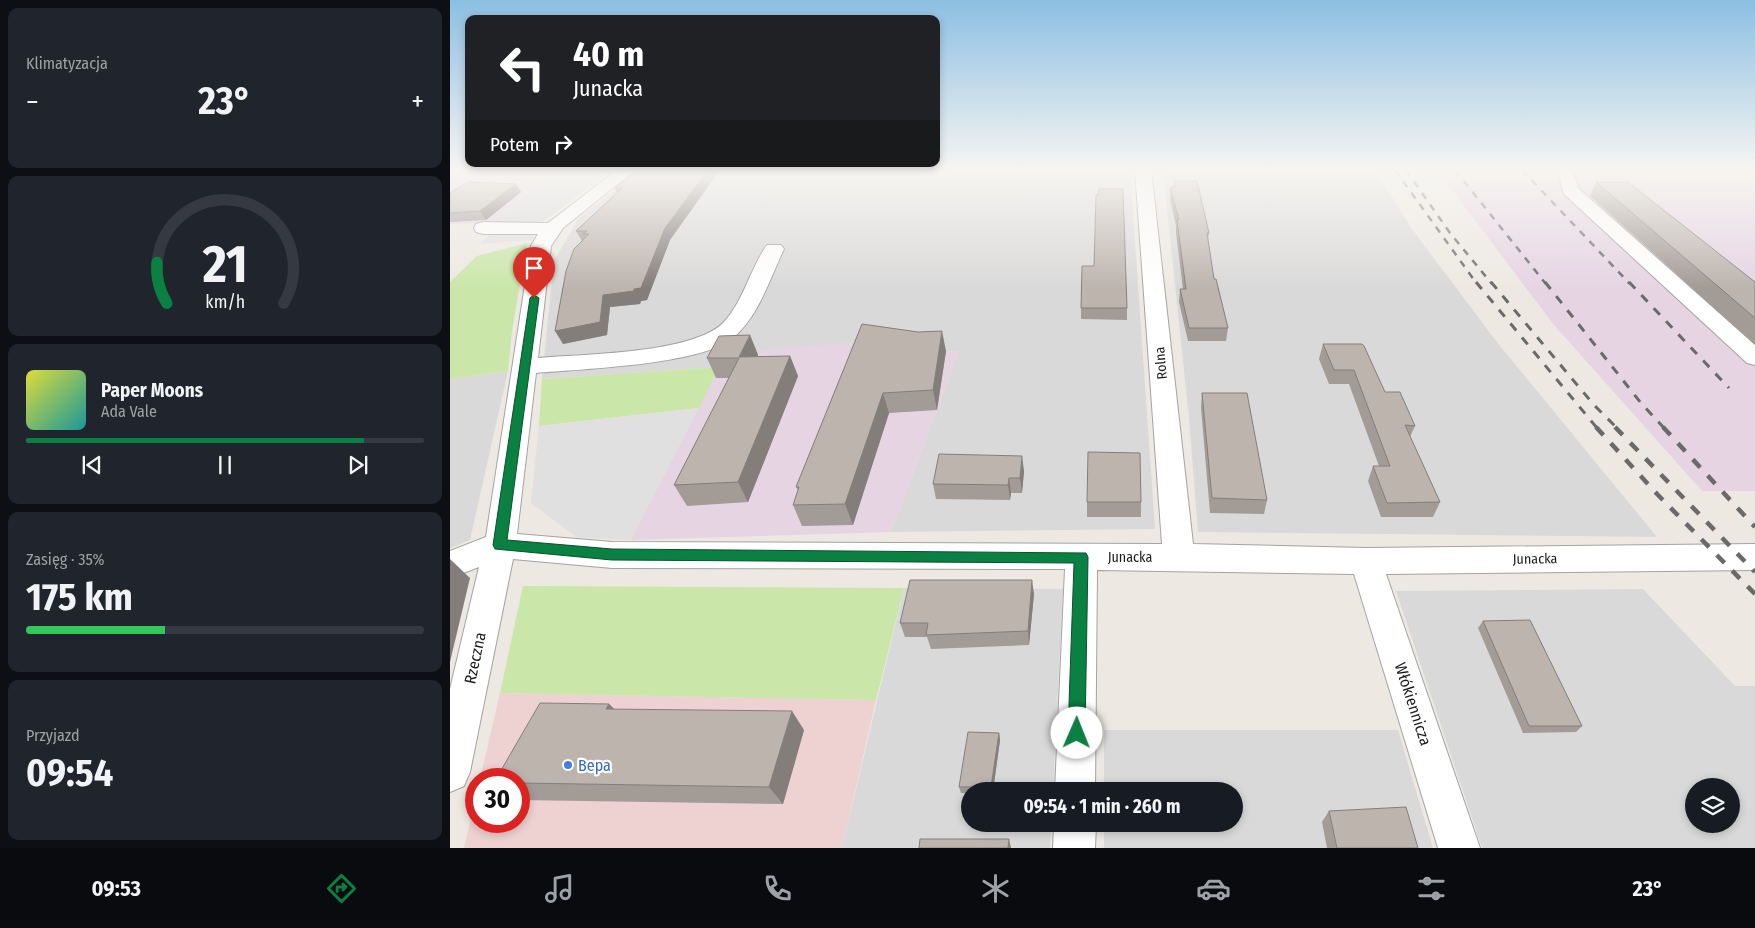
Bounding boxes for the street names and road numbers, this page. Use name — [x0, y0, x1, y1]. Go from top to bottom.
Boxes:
street label: Rolna — [1151, 346, 1171, 380]
street label: Junacka — [1108, 549, 1152, 566]
street label: Junacka — [1513, 550, 1558, 568]
street label: Rzeczna — [460, 630, 490, 686]
street label: Włókiennicza — [1391, 660, 1435, 748]

